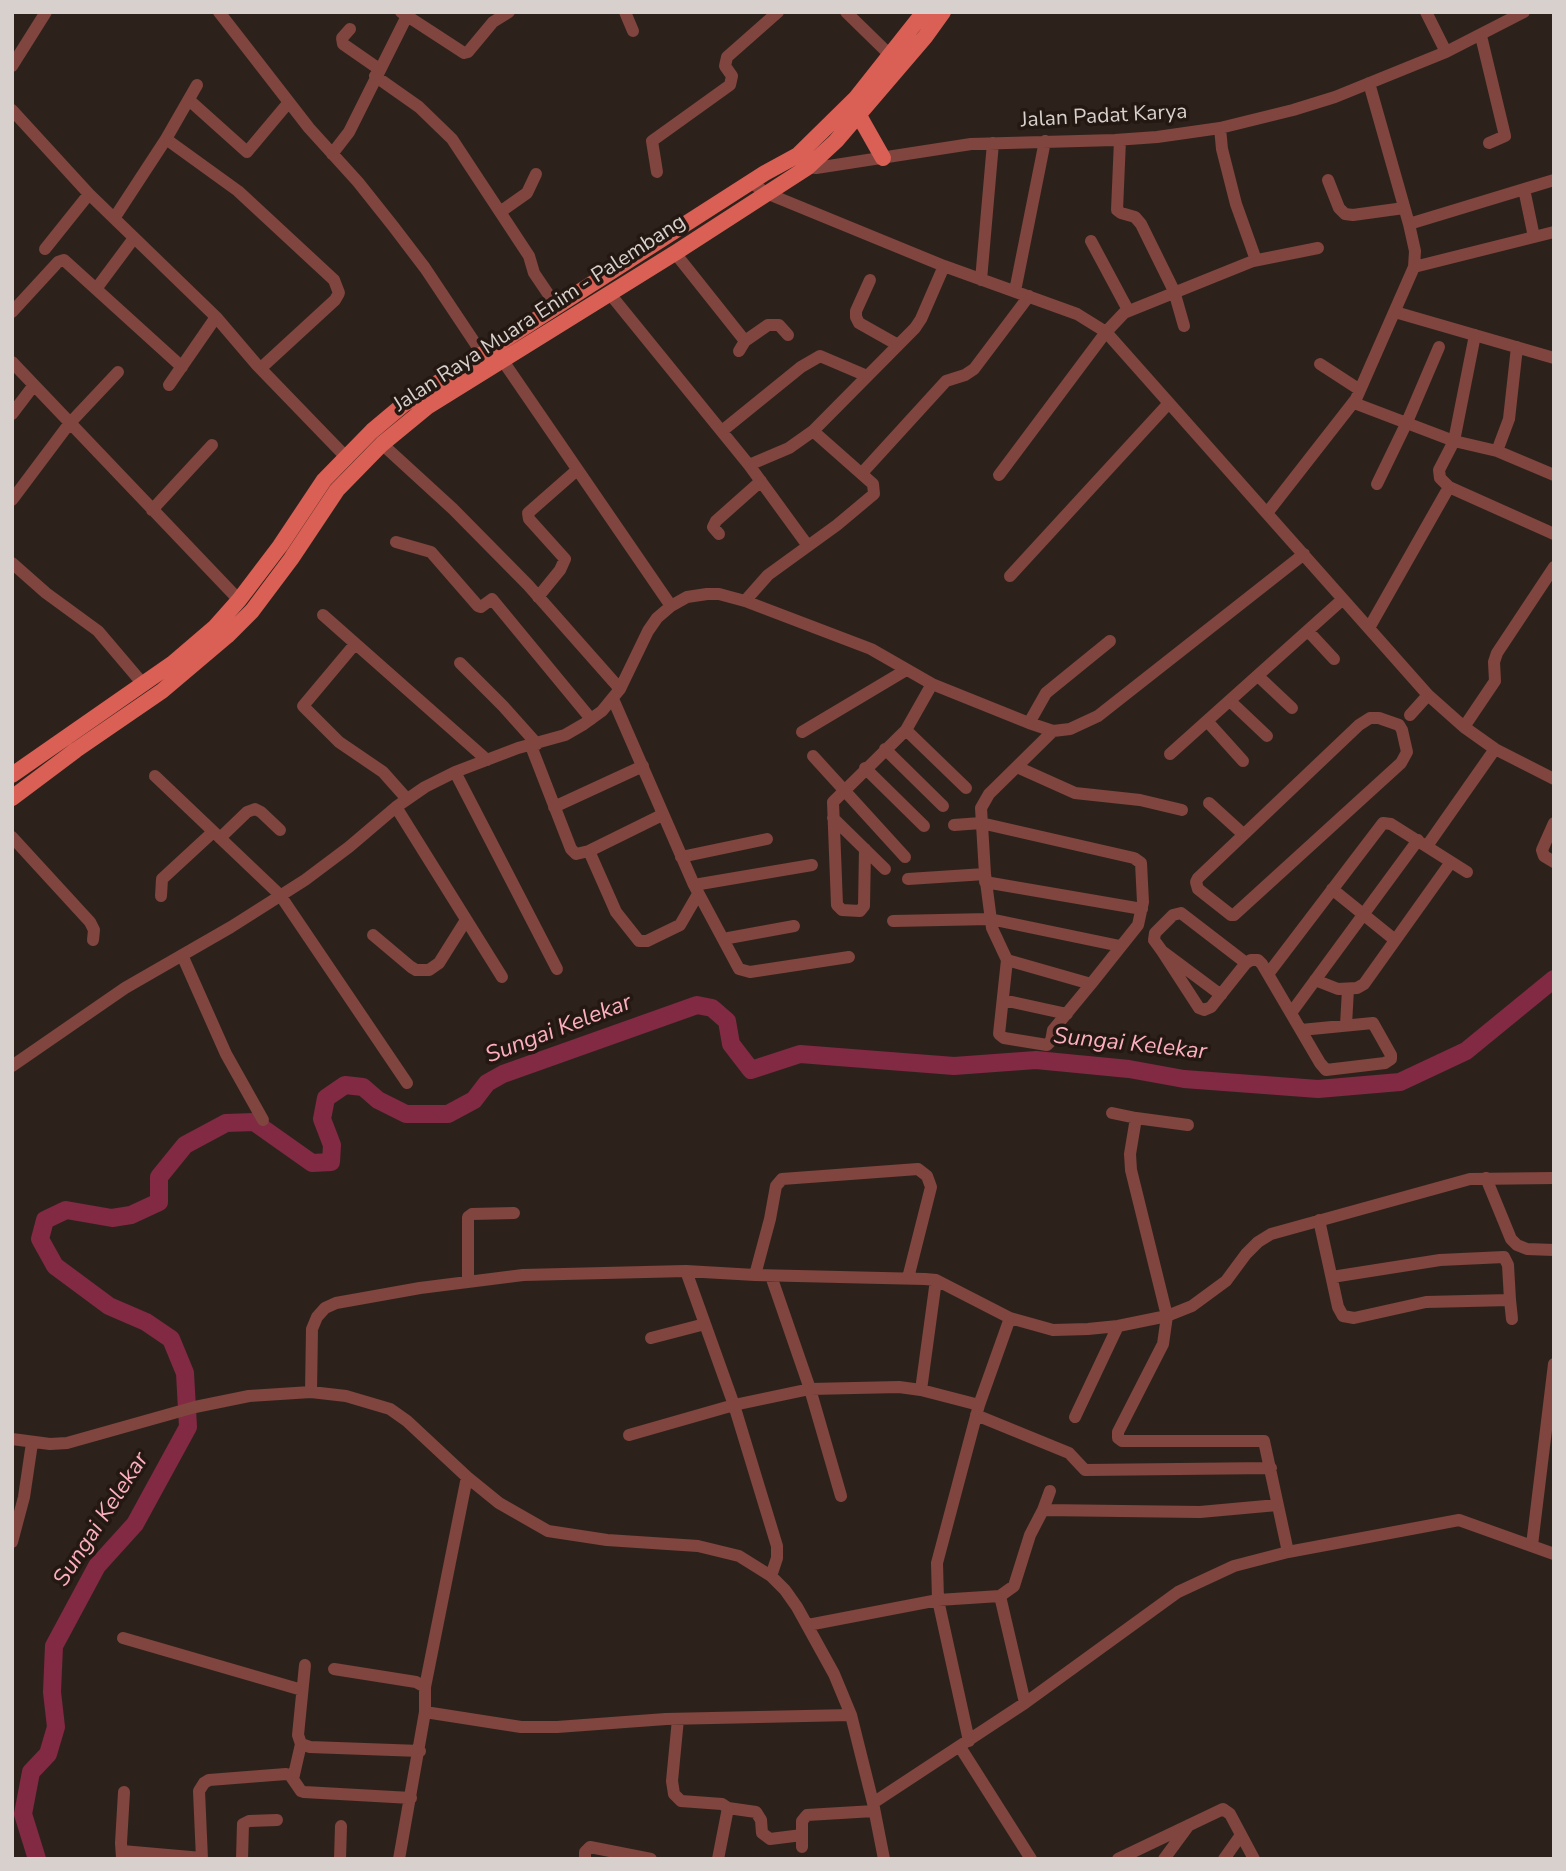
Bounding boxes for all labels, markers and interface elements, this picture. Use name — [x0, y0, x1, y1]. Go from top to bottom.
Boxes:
street label: Jalan Padat Karya — [1020, 100, 1188, 134]
street label: Jalan Raya Muara Enim - Palembang — [389, 210, 691, 418]
water label: Sungai Kelekar — [482, 990, 636, 1070]
water label: Sungai Kelekar — [1052, 1023, 1208, 1067]
water label: Sungai Kelekar — [48, 1448, 156, 1592]

